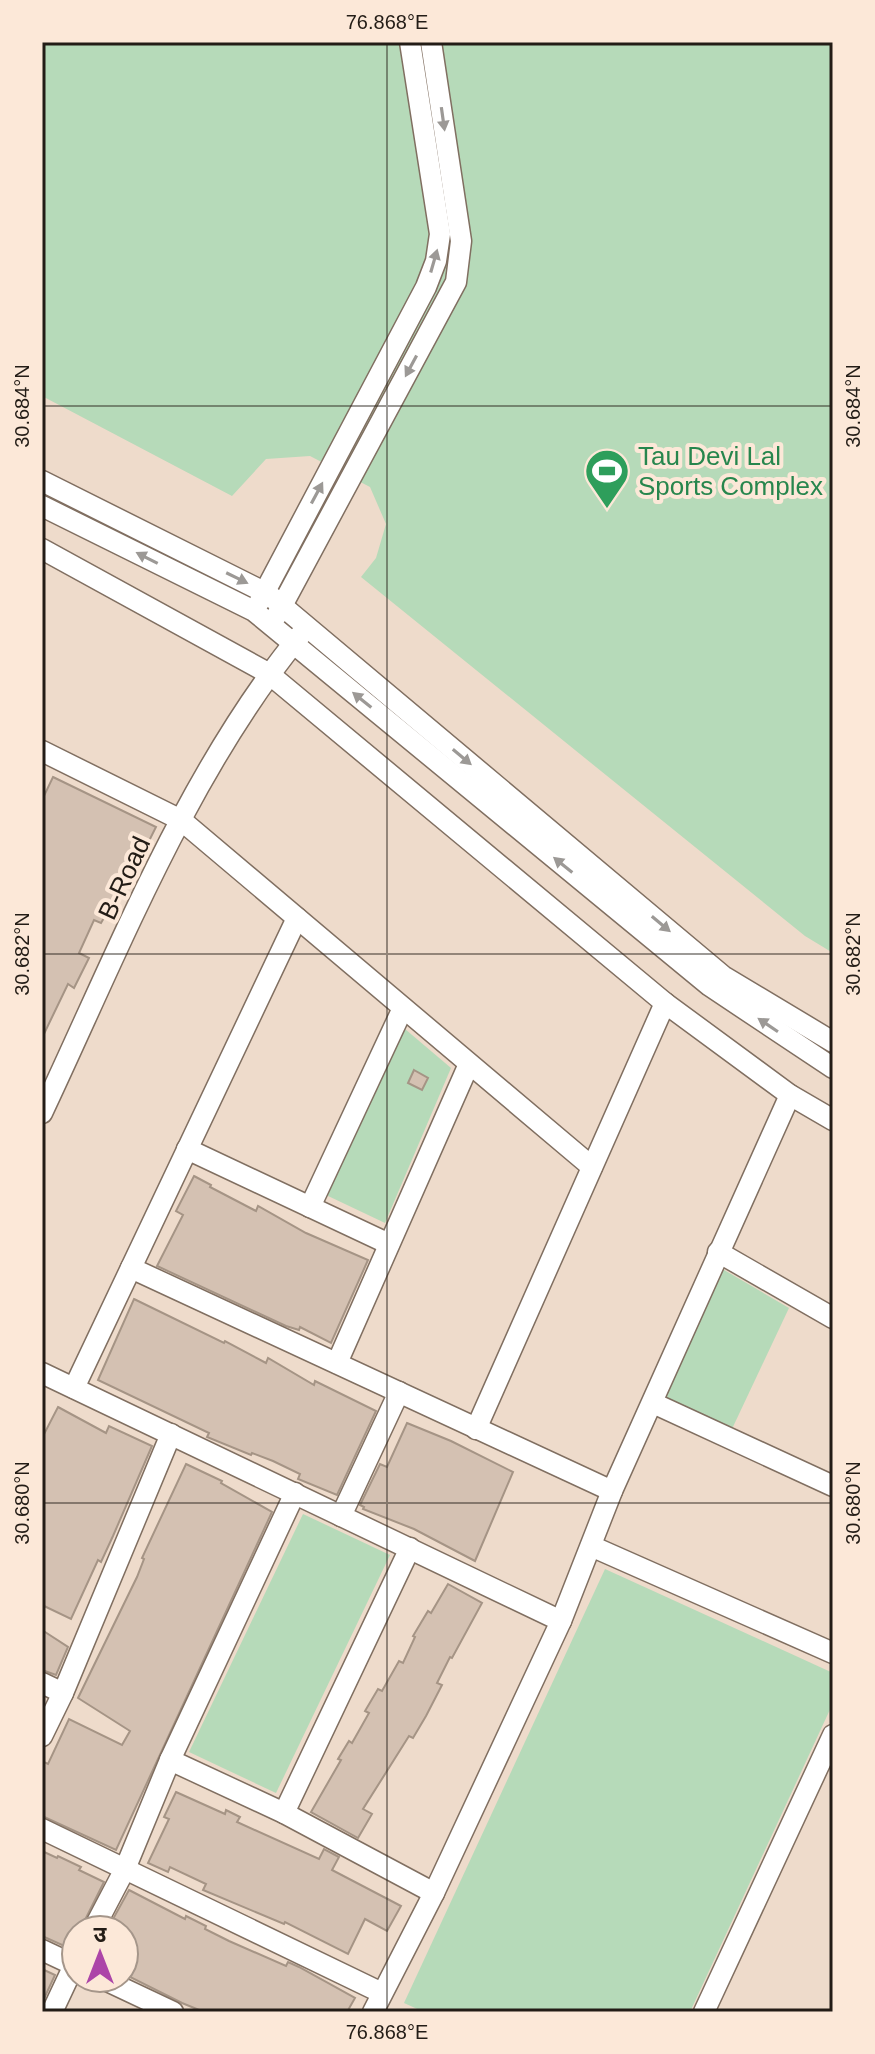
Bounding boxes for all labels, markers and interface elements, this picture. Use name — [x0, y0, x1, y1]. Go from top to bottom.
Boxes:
text: 76.868°E — [346, 11, 428, 33]
one-way arrow — [437, 107, 450, 132]
one-way arrow — [428, 249, 441, 273]
one-way arrow — [404, 355, 418, 377]
text: 30.684°N — [11, 364, 33, 448]
text: 30.684°N — [842, 364, 864, 448]
place label: Tau Devi Lal Sports Complex — [638, 441, 823, 501]
sports icon: Tau Devi Lal Sports Complex — [583, 447, 631, 510]
one-way arrow — [310, 481, 323, 504]
one-way arrow — [135, 551, 158, 565]
one-way arrow — [226, 571, 249, 585]
one-way arrow — [353, 692, 373, 709]
one-way arrow — [452, 748, 472, 765]
street label: B-Road — [92, 832, 156, 924]
one-way arrow — [553, 858, 573, 874]
text: 30.682°N — [11, 912, 33, 996]
text: 30.682°N — [842, 912, 864, 996]
one-way arrow — [651, 915, 671, 932]
one-way arrow — [757, 1018, 779, 1033]
text: 30.680°N — [11, 1461, 33, 1545]
text: 30.680°N — [842, 1461, 864, 1545]
north arrow — [60, 1914, 140, 1994]
text: उ — [94, 1922, 108, 1947]
text: 76.868°E — [346, 2021, 428, 2043]

